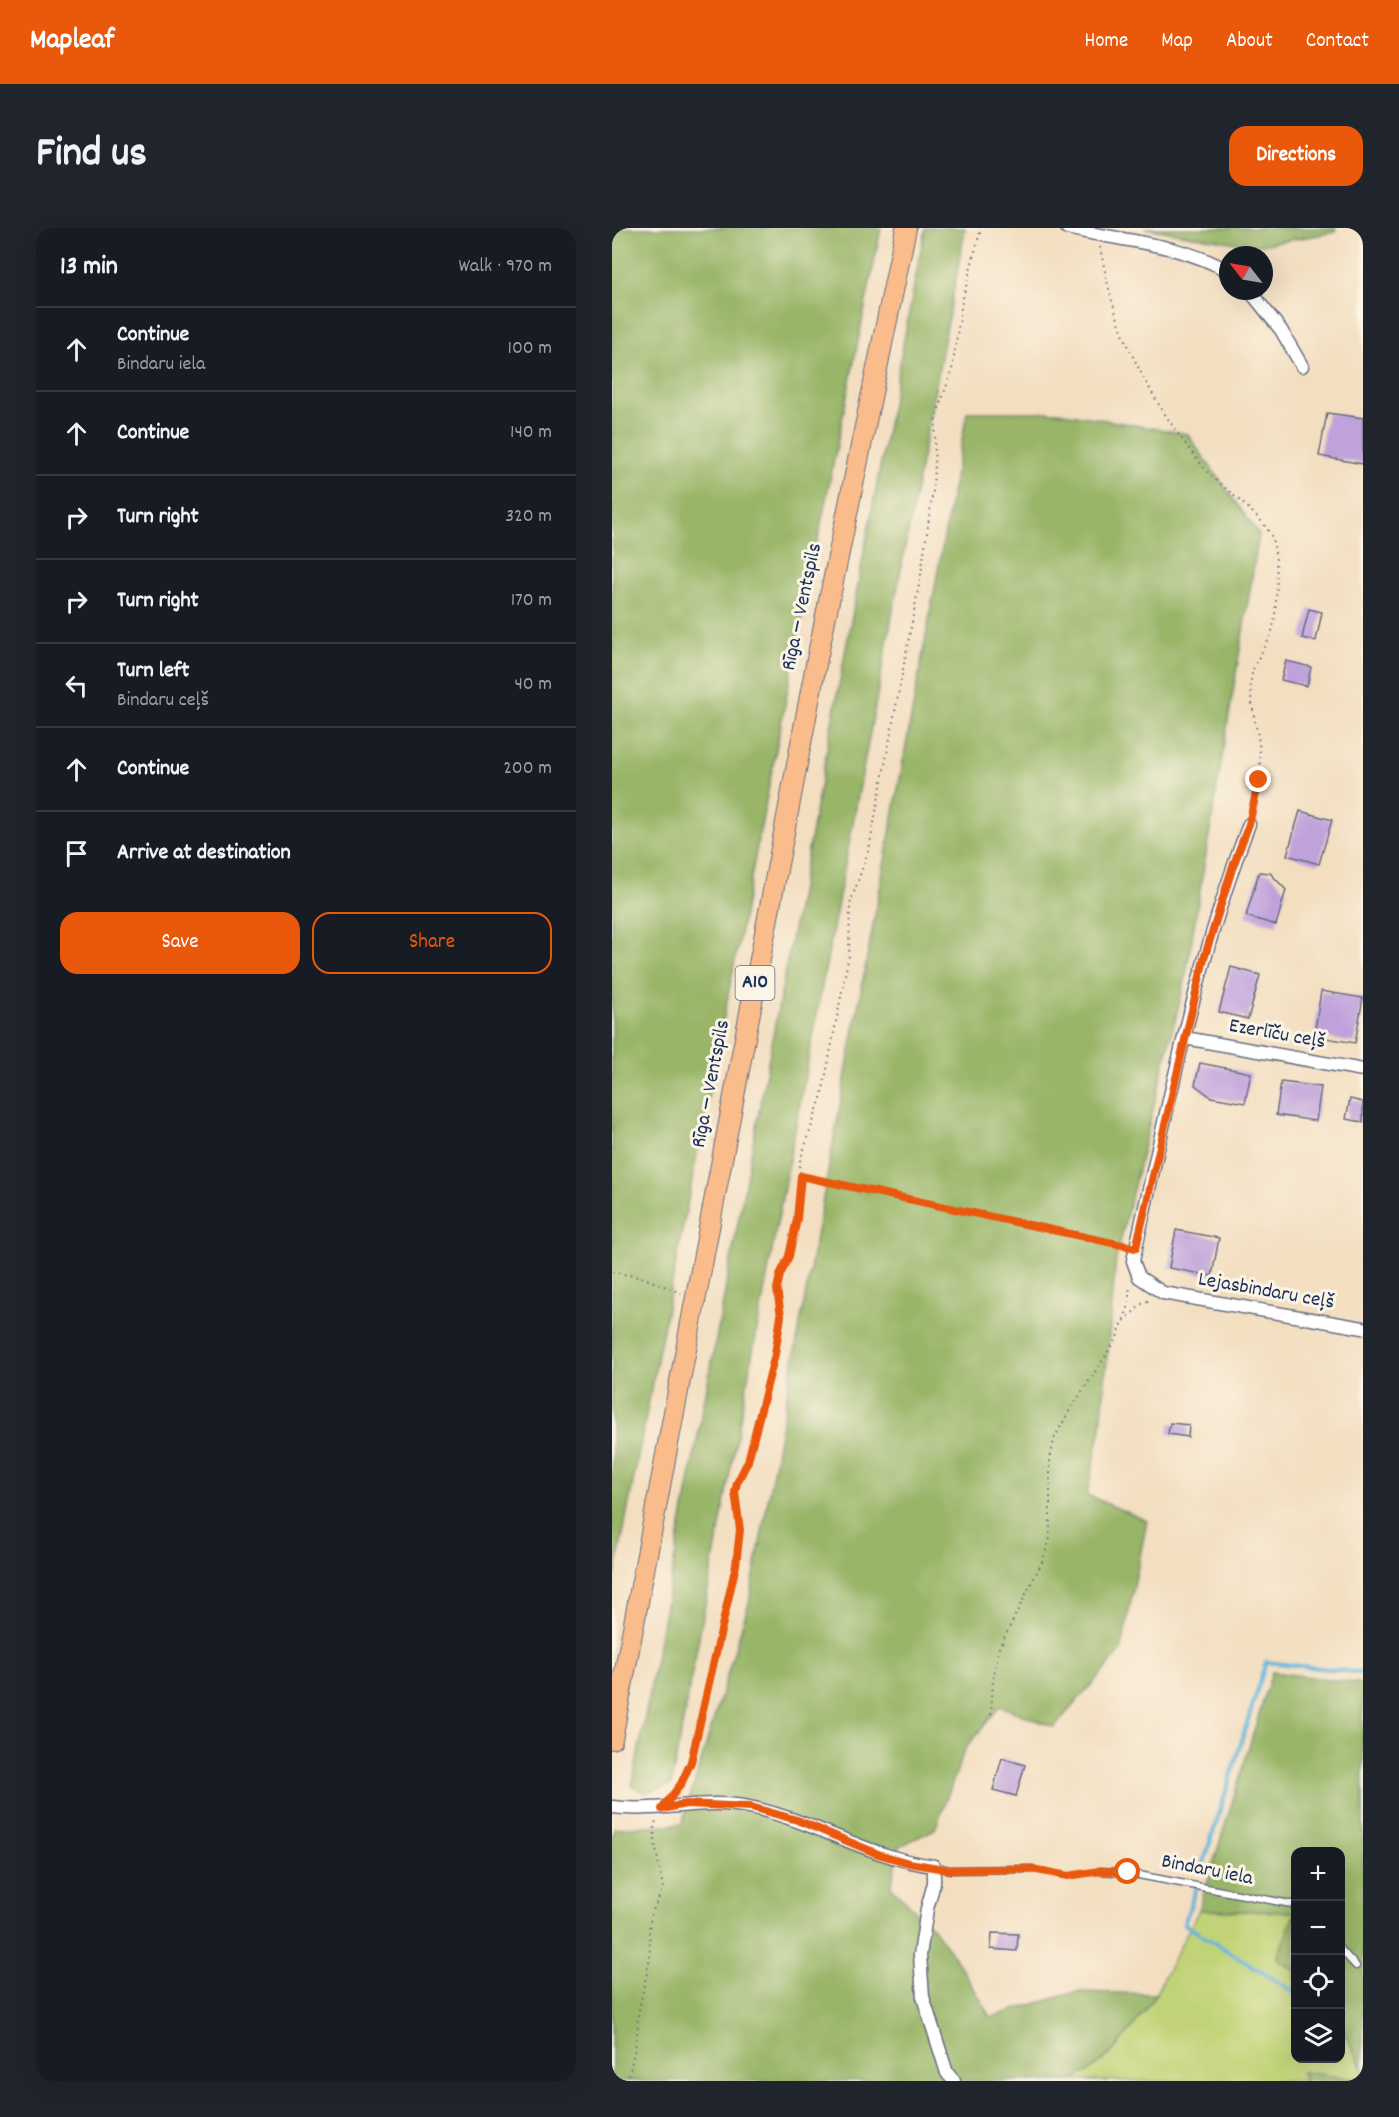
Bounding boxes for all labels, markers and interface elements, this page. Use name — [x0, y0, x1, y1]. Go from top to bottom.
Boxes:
text: Mapleaf — [30, 22, 114, 62]
text: Home — [1084, 27, 1128, 57]
text: Map — [1161, 27, 1193, 57]
text: About — [1226, 27, 1273, 57]
text: Contact — [1306, 27, 1369, 57]
text: Find us — [36, 126, 147, 186]
button: Directions — [1229, 126, 1363, 186]
north arrow — [1219, 246, 1273, 300]
text: 13 min — [60, 249, 118, 286]
text: Walk · 970 m — [458, 253, 552, 281]
text: Continue — [117, 320, 189, 351]
icon: ahead — [60, 333, 93, 366]
text: 100 m — [508, 335, 552, 363]
text: Bindaru iela — [117, 351, 205, 379]
icon: ahead — [60, 417, 93, 450]
text: Continue — [117, 418, 189, 449]
text: 140 m — [510, 419, 552, 447]
icon: right — [60, 501, 93, 534]
text: Turn right — [117, 502, 199, 533]
text: 320 m — [505, 503, 552, 531]
street label: Rīga — Ventspils — [775, 540, 831, 674]
icon: right — [60, 585, 93, 618]
text: Turn right — [117, 586, 199, 617]
text: 170 m — [511, 587, 552, 615]
text: Turn left — [117, 656, 189, 687]
icon: left — [60, 669, 93, 702]
text: 40 m — [514, 671, 552, 699]
text: Bindaru ceļš — [117, 687, 209, 715]
icon: ahead — [60, 753, 93, 786]
text: Continue — [117, 754, 189, 785]
text: 200 m — [503, 755, 552, 783]
route end — [1245, 766, 1271, 792]
icon: arrive — [60, 837, 93, 870]
text: Arrive at destination — [117, 838, 291, 869]
button: Save — [60, 912, 300, 974]
button: Share — [312, 912, 552, 974]
road number: A10 — [736, 966, 774, 1000]
street label: Ezerlīču ceļš — [1226, 1012, 1328, 1058]
street label: Rīga — Ventspils — [685, 1017, 739, 1151]
street label: Lejasbindaru ceļš — [1196, 1265, 1336, 1319]
street label: Bindaru iela — [1159, 1847, 1257, 1895]
map controls — [1291, 1847, 1345, 2063]
button: + — [1291, 1847, 1345, 1901]
route start — [1114, 1858, 1140, 1884]
button: − — [1291, 1901, 1345, 1955]
button: locate — [1291, 1955, 1345, 2009]
button: layers — [1291, 2009, 1345, 2063]

